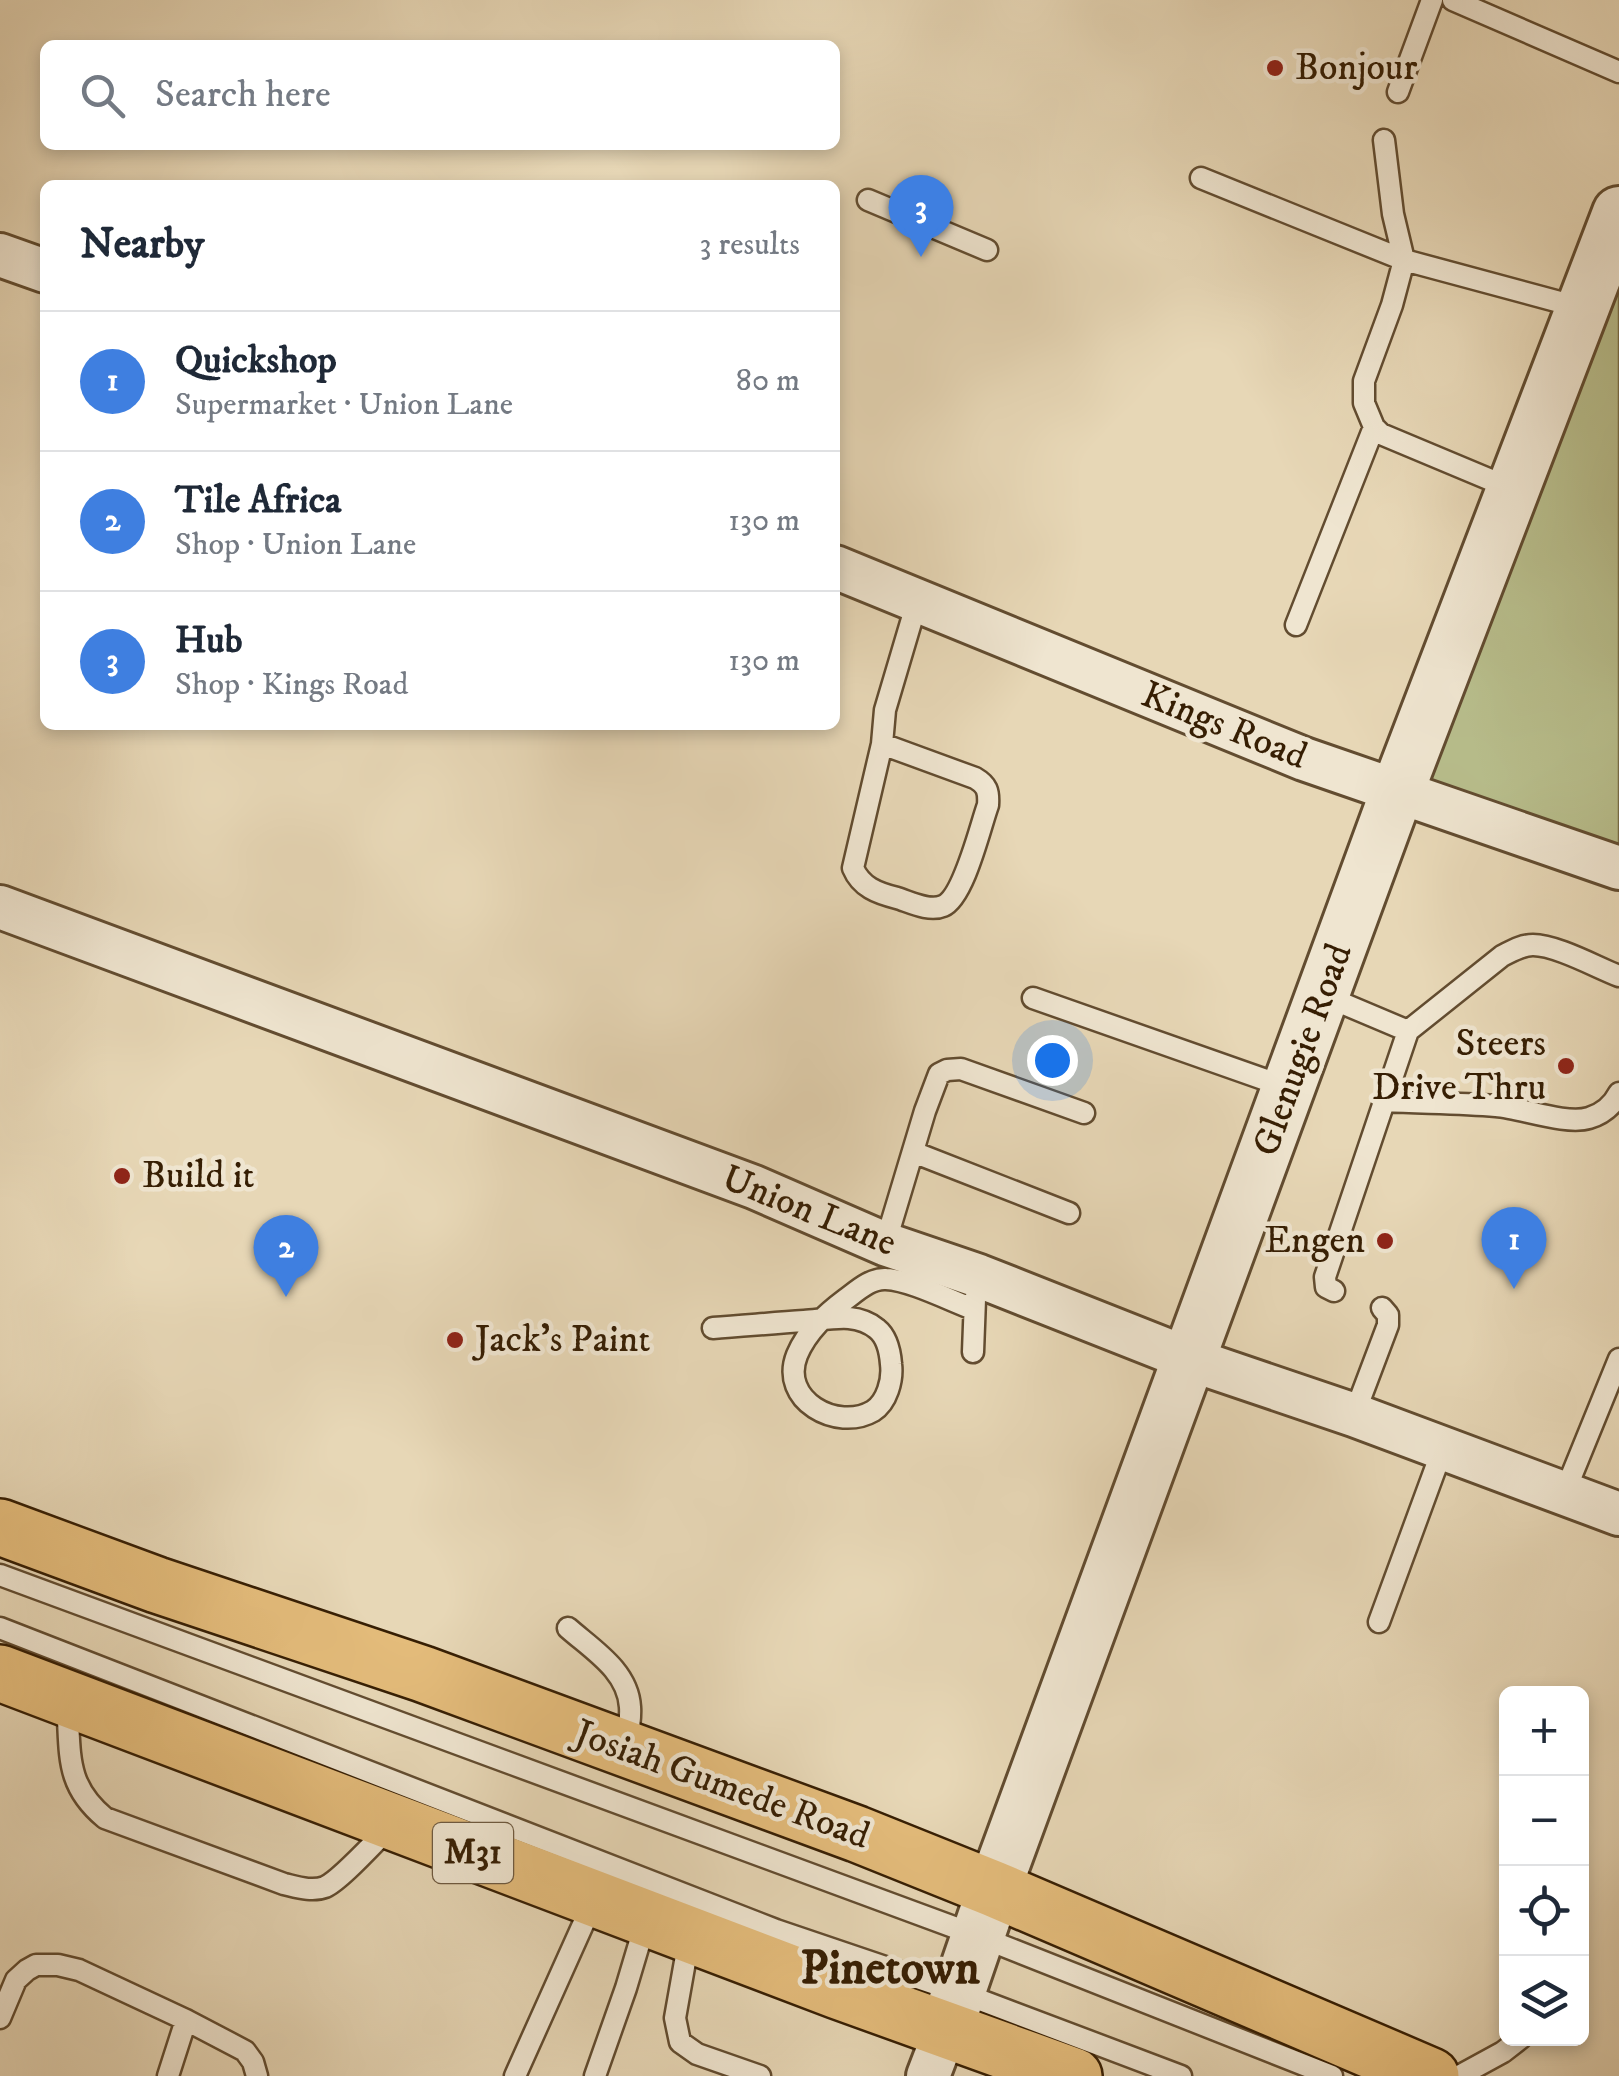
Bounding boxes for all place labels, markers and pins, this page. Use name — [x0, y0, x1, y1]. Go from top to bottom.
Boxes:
place label: Bonjour — [1295, 44, 1418, 92]
marker: Bonjour — [1264, 57, 1286, 79]
pin: 3 — [888, 174, 954, 257]
place label: Steers Drive Thru — [1372, 1020, 1546, 1112]
marker: Steers Drive Thru — [1555, 1055, 1577, 1077]
place label: Build it — [142, 1152, 255, 1200]
marker: Build it — [111, 1165, 133, 1187]
pin: 1 — [1482, 1206, 1546, 1289]
pin: 2 — [254, 1214, 318, 1297]
place label: Engen — [1264, 1217, 1365, 1265]
marker: Engen — [1374, 1230, 1396, 1252]
place label: Jack's Paint — [472, 1316, 650, 1364]
marker: Jack's Paint — [444, 1329, 466, 1351]

